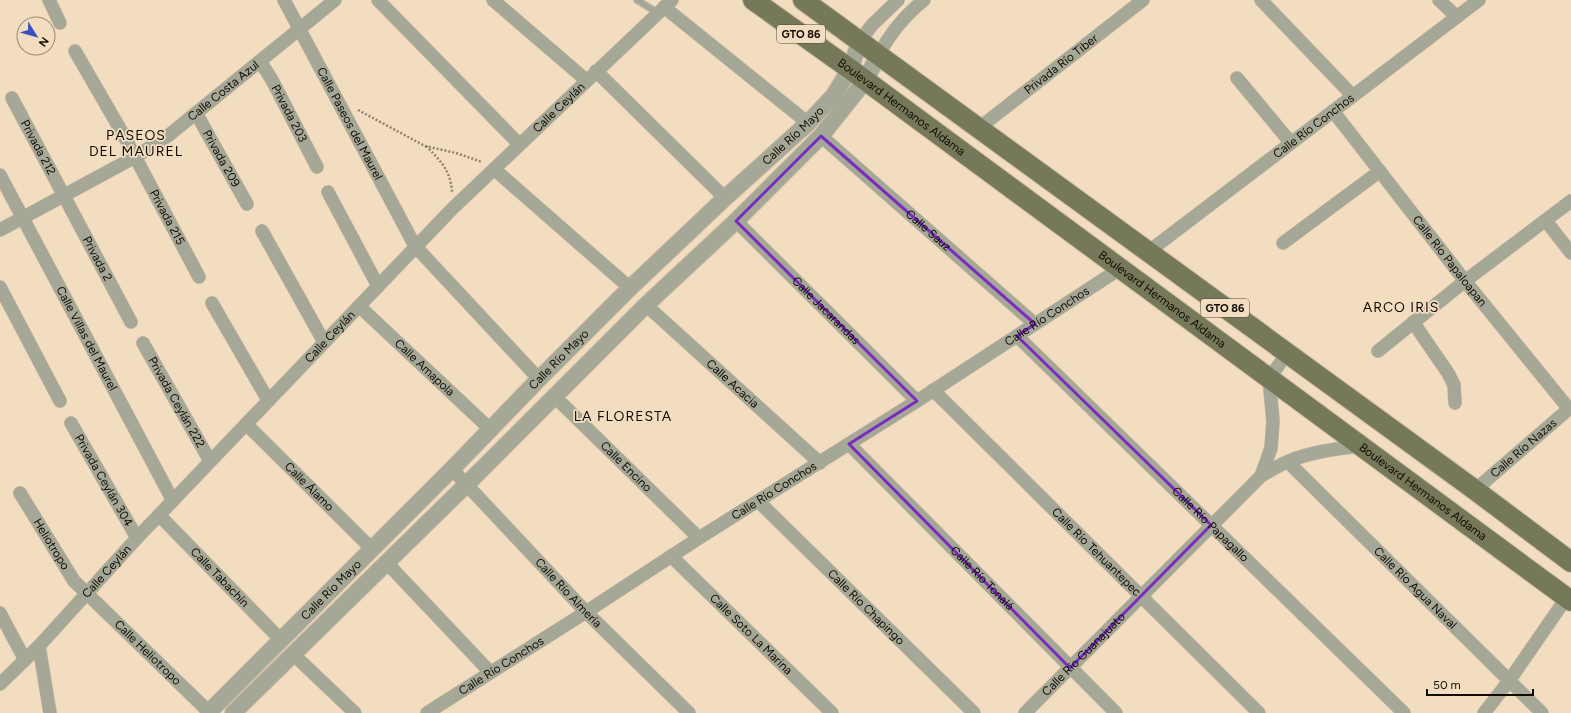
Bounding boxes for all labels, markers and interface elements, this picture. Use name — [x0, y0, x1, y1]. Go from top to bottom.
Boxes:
north arrow — [16, 16, 56, 56]
road number: GTO 86 — [777, 25, 825, 43]
street label: Privada Río Tiber — [1021, 31, 1101, 97]
text: N — [36, 34, 51, 49]
street label: Boulevard Hermanos Aldama — [835, 55, 968, 159]
street label: Calle Costa Azul — [185, 58, 262, 124]
street label: Calle Paseos del Maurel — [314, 65, 386, 182]
street label: Calle Ceylán — [530, 79, 588, 136]
street label: Privada 203 — [269, 82, 310, 145]
street label: Calle Río Conchos — [1270, 91, 1357, 161]
street label: Calle Río Mayo — [759, 104, 827, 168]
street label: Privada 212 — [18, 117, 59, 177]
district label: PASEOS DEL MAUREL — [89, 127, 183, 160]
street label: Privada 209 — [200, 127, 243, 190]
street label: Privada 215 — [147, 187, 188, 247]
street label: Calle Sauz — [903, 207, 954, 254]
street label: Calle Río Papaloapan — [1410, 213, 1490, 309]
street label: Privada 2 — [80, 234, 115, 284]
street label: Boulevard Hermanos Aldama — [1096, 248, 1229, 351]
street label: Calle Jacarandas — [789, 274, 863, 348]
street label: Calle Río Conchos — [1002, 283, 1092, 349]
street label: Calle Villas del Maurel — [53, 284, 120, 393]
road number: GTO 86 — [1201, 299, 1249, 317]
district label: ARCO IRIS — [1363, 299, 1439, 316]
street label: Calle Ceylán — [302, 308, 358, 366]
street label: Calle Río Mayo — [526, 326, 592, 392]
street label: Calle Amapola — [392, 336, 457, 399]
street label: Privada Ceylán 222 — [145, 354, 208, 450]
street label: Calle Acacia — [704, 356, 762, 411]
district label: LA FLORESTA — [574, 408, 672, 425]
street label: Calle Río Nazas — [1487, 415, 1560, 481]
street label: Privada Ceylán 304 — [72, 432, 136, 529]
street label: Calle Encino — [598, 438, 655, 495]
street label: Boulevard Hermanos Aldama — [1356, 440, 1489, 543]
street label: Calle Álamo — [282, 459, 337, 514]
street label: Calle Río Conchos — [729, 459, 820, 523]
street label: Calle Río Papagallo — [1169, 484, 1252, 565]
street label: Calle Río Tehuantepec — [1049, 505, 1144, 599]
street label: Heliotropo — [30, 516, 72, 572]
street label: Calle Ceylán — [79, 542, 134, 601]
street label: Calle Río Tonalá — [947, 543, 1017, 613]
street label: Calle Río Agua Naval — [1371, 544, 1460, 632]
street label: Calle Tabachín — [188, 545, 252, 610]
street label: Calle Río Almería — [532, 555, 605, 630]
street label: Calle Río Mayo — [298, 557, 364, 623]
street label: Calle Río Chapingo — [825, 566, 907, 648]
street label: Calle Soto La Marina — [707, 591, 795, 678]
street label: Calle Río Guanajuato — [1039, 609, 1128, 699]
street label: Calle Heliotropo — [112, 617, 184, 688]
street label: Calle Río Conchos — [456, 633, 547, 698]
scale bar — [1427, 671, 1533, 697]
text: 50 m — [1433, 678, 1461, 692]

